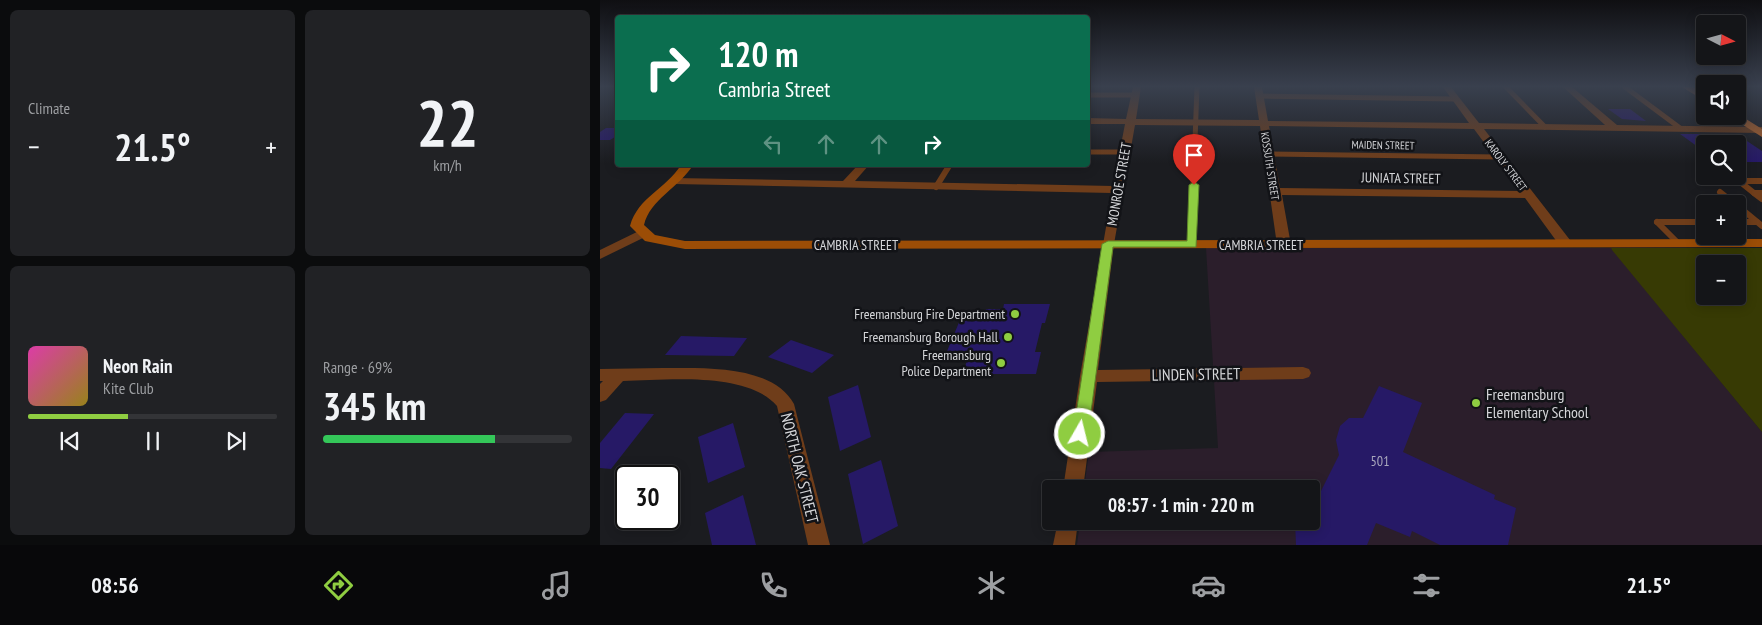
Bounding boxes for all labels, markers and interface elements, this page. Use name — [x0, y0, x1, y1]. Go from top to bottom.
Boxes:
north arrow — [1696, 15, 1746, 65]
map controls — [1696, 15, 1746, 305]
text: 120 m — [718, 31, 799, 77]
icon: right — [635, 35, 700, 100]
text: Cambria Street — [718, 75, 830, 103]
button: sound — [1696, 75, 1746, 125]
text: 22 — [416, 80, 479, 164]
text: Climate — [28, 98, 70, 118]
text: 21.5° — [114, 122, 191, 171]
text: − — [28, 128, 40, 165]
text: + — [265, 128, 277, 165]
icon: left — [759, 130, 787, 158]
icon: ahead — [812, 130, 840, 158]
icon: ahead — [865, 130, 893, 158]
icon: right — [918, 130, 946, 158]
street label: KOSSUTH STREET — [1258, 131, 1282, 201]
pin — [1173, 134, 1215, 185]
button: search — [1696, 135, 1746, 185]
street label: KAROLY STREET — [1482, 136, 1530, 194]
street label: MAIDEN STREET — [1351, 137, 1415, 153]
street label: MONROE STREET — [1103, 140, 1135, 227]
icon: arrive — [1180, 141, 1208, 169]
text: km/h — [433, 155, 462, 175]
street label: JUNIATA STREET — [1360, 168, 1441, 188]
button: + — [1696, 195, 1746, 245]
street label: CAMBRIA STREET — [814, 236, 899, 254]
street label: CAMBRIA STREET — [1219, 236, 1304, 254]
button: − — [1696, 255, 1746, 305]
place label: Freemansburg Fire Department — [854, 305, 1005, 323]
marker: Freemansburg Fire Department — [1009, 308, 1021, 320]
place label: Freemansburg Borough Hall — [863, 328, 999, 346]
marker: Freemansburg Borough Hall — [1002, 331, 1014, 343]
place label: Freemansburg Police Department — [902, 346, 991, 380]
text: Neon Rain — [103, 354, 172, 378]
text: Range · 69% — [323, 357, 392, 377]
marker: Freemansburg Police Department — [995, 357, 1007, 369]
street label: LINDEN STREET — [1151, 363, 1241, 385]
text: Kite Club — [103, 378, 154, 398]
text: 345 km — [323, 381, 426, 430]
place label: Freemansburg Elementary School — [1486, 384, 1589, 422]
marker: Freemansburg Elementary School — [1470, 397, 1482, 409]
position arrow — [1053, 407, 1105, 459]
street label: NORTH OAK STREET — [777, 411, 823, 525]
icon: previous — [56, 427, 84, 455]
icon: pause — [139, 427, 167, 455]
icon: next — [222, 427, 250, 455]
house number: 501 — [1371, 452, 1389, 470]
speed limit sign: 30 — [615, 465, 680, 530]
text: 08:57 · 1 min · 220 m — [1108, 493, 1254, 517]
icon: directions — [321, 568, 356, 603]
icon: music — [539, 568, 574, 603]
icon: phone — [756, 568, 791, 603]
icon: climate — [974, 568, 1009, 603]
icon: car — [1191, 568, 1226, 603]
icon: filters — [1409, 568, 1444, 603]
text: 08:56 — [91, 571, 139, 599]
text: 21.5° — [1626, 571, 1671, 599]

